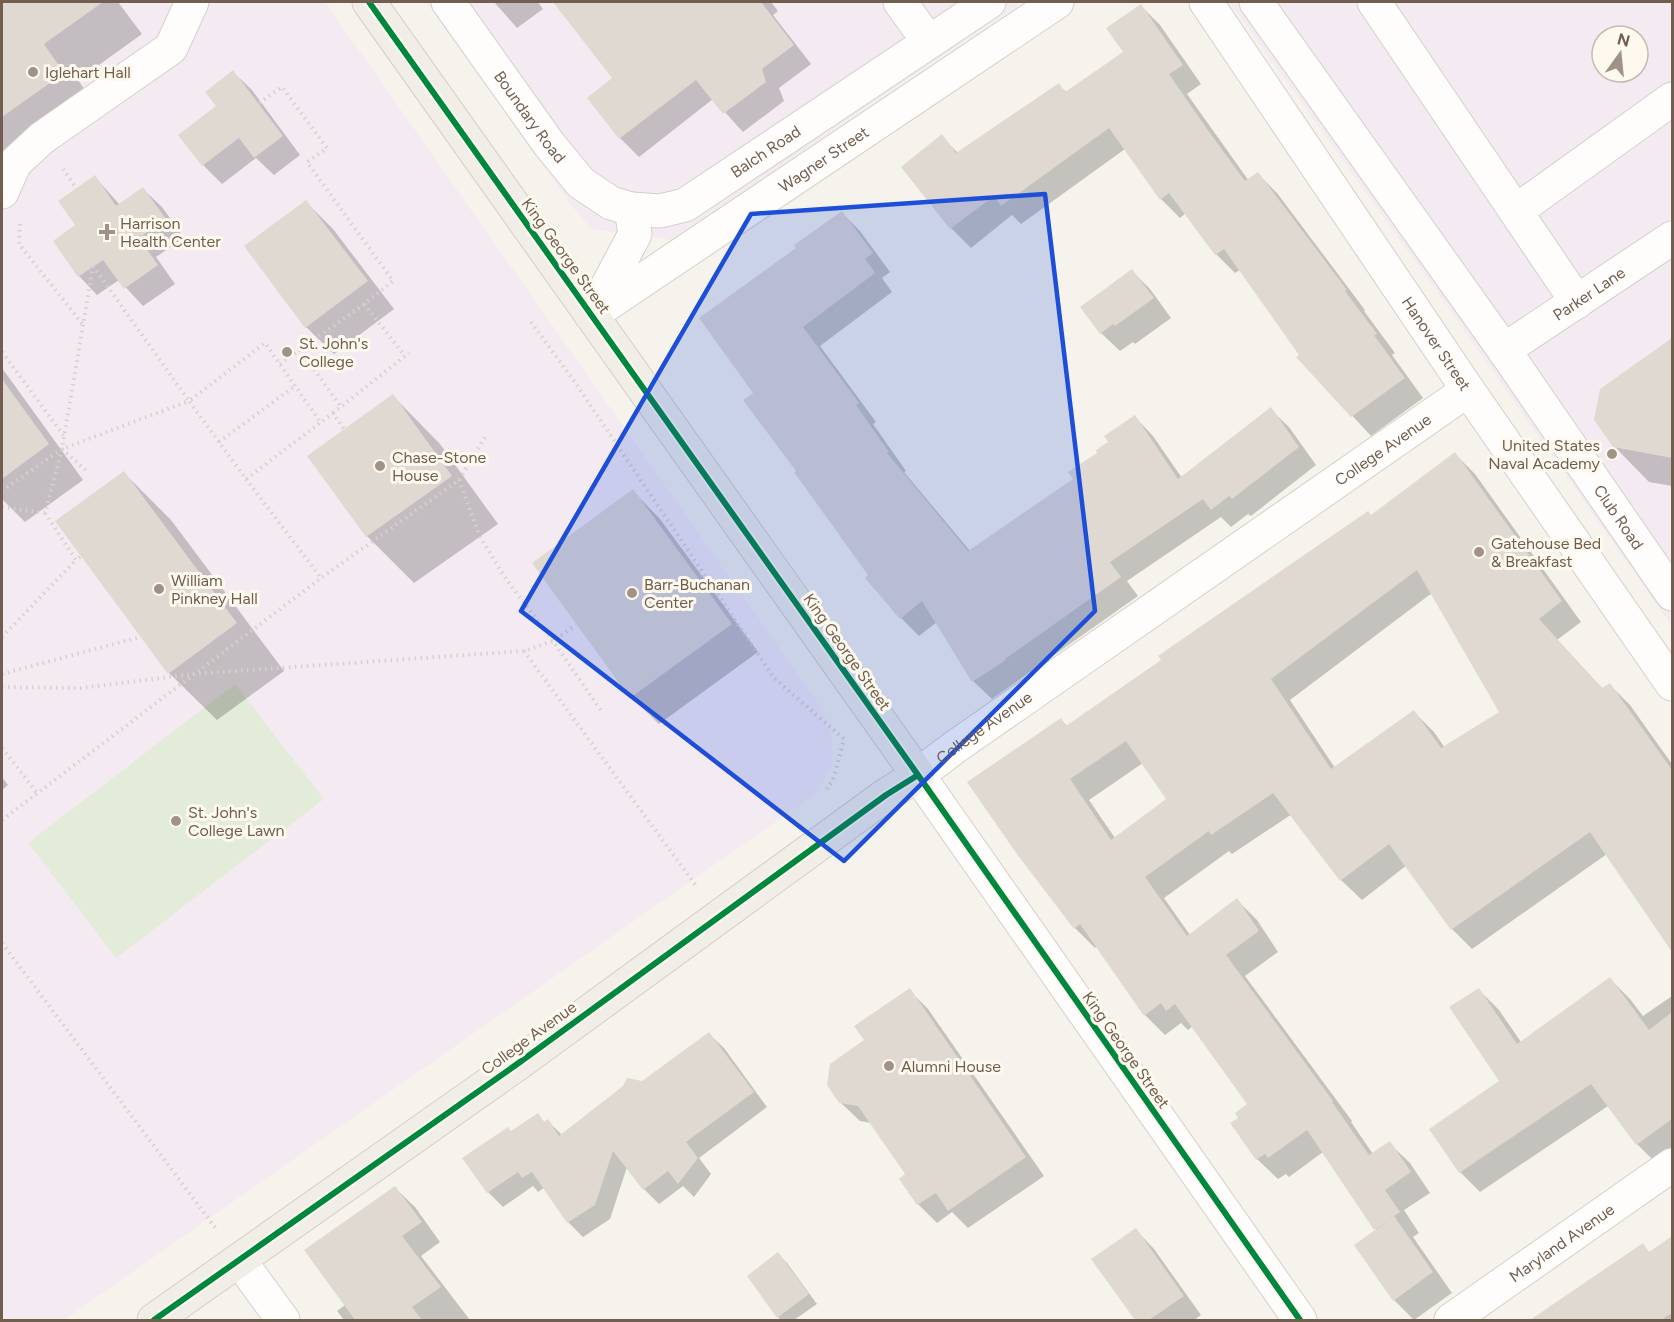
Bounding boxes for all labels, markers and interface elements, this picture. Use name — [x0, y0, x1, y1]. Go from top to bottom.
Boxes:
north arrow — [1590, 24, 1650, 84]
text: N — [1615, 29, 1632, 51]
place label: Iglehart Hall — [45, 63, 131, 82]
marker: Iglehart Hall — [26, 65, 40, 79]
street label: Boundary Road — [490, 67, 570, 167]
street label: Balch Road — [727, 121, 804, 181]
street label: Wagner Street — [775, 122, 872, 196]
street label: King George Street — [518, 195, 614, 317]
place label: Harrison Health Center — [120, 214, 221, 251]
marker: Harrison Health Center — [98, 223, 116, 241]
street label: Parker Lane — [1549, 262, 1629, 324]
street label: Hanover Street — [1398, 293, 1475, 394]
place label: St. John's College — [299, 334, 368, 371]
marker: St. John's College — [280, 345, 294, 359]
street label: College Avenue — [1331, 409, 1435, 489]
place label: United States Naval Academy — [1488, 436, 1601, 473]
marker: United States Naval Academy — [1605, 447, 1619, 461]
place label: Chase-Stone House — [392, 448, 487, 485]
marker: Chase-Stone House — [373, 459, 387, 473]
street label: Club Road — [1590, 481, 1648, 553]
place label: Gatehouse Bed & Breakfast — [1491, 534, 1601, 571]
marker: Gatehouse Bed & Breakfast — [1472, 545, 1486, 559]
place label: William Pinkney Hall — [171, 571, 258, 608]
place label: Barr-Buchanan Center — [644, 575, 750, 612]
marker: William Pinkney Hall — [152, 582, 166, 596]
marker: Barr-Buchanan Center — [625, 586, 639, 600]
street label: King George Street — [800, 590, 894, 714]
street label: College Avenue — [932, 687, 1036, 767]
place label: St. John's College Lawn — [188, 803, 285, 840]
marker: St. John's College Lawn — [169, 814, 183, 828]
street label: King George Street — [1079, 988, 1173, 1112]
street label: College Avenue — [478, 997, 580, 1079]
place label: Alumni House — [901, 1057, 1001, 1076]
marker: Alumni House — [882, 1059, 896, 1073]
street label: Maryland Avenue — [1505, 1199, 1618, 1286]

